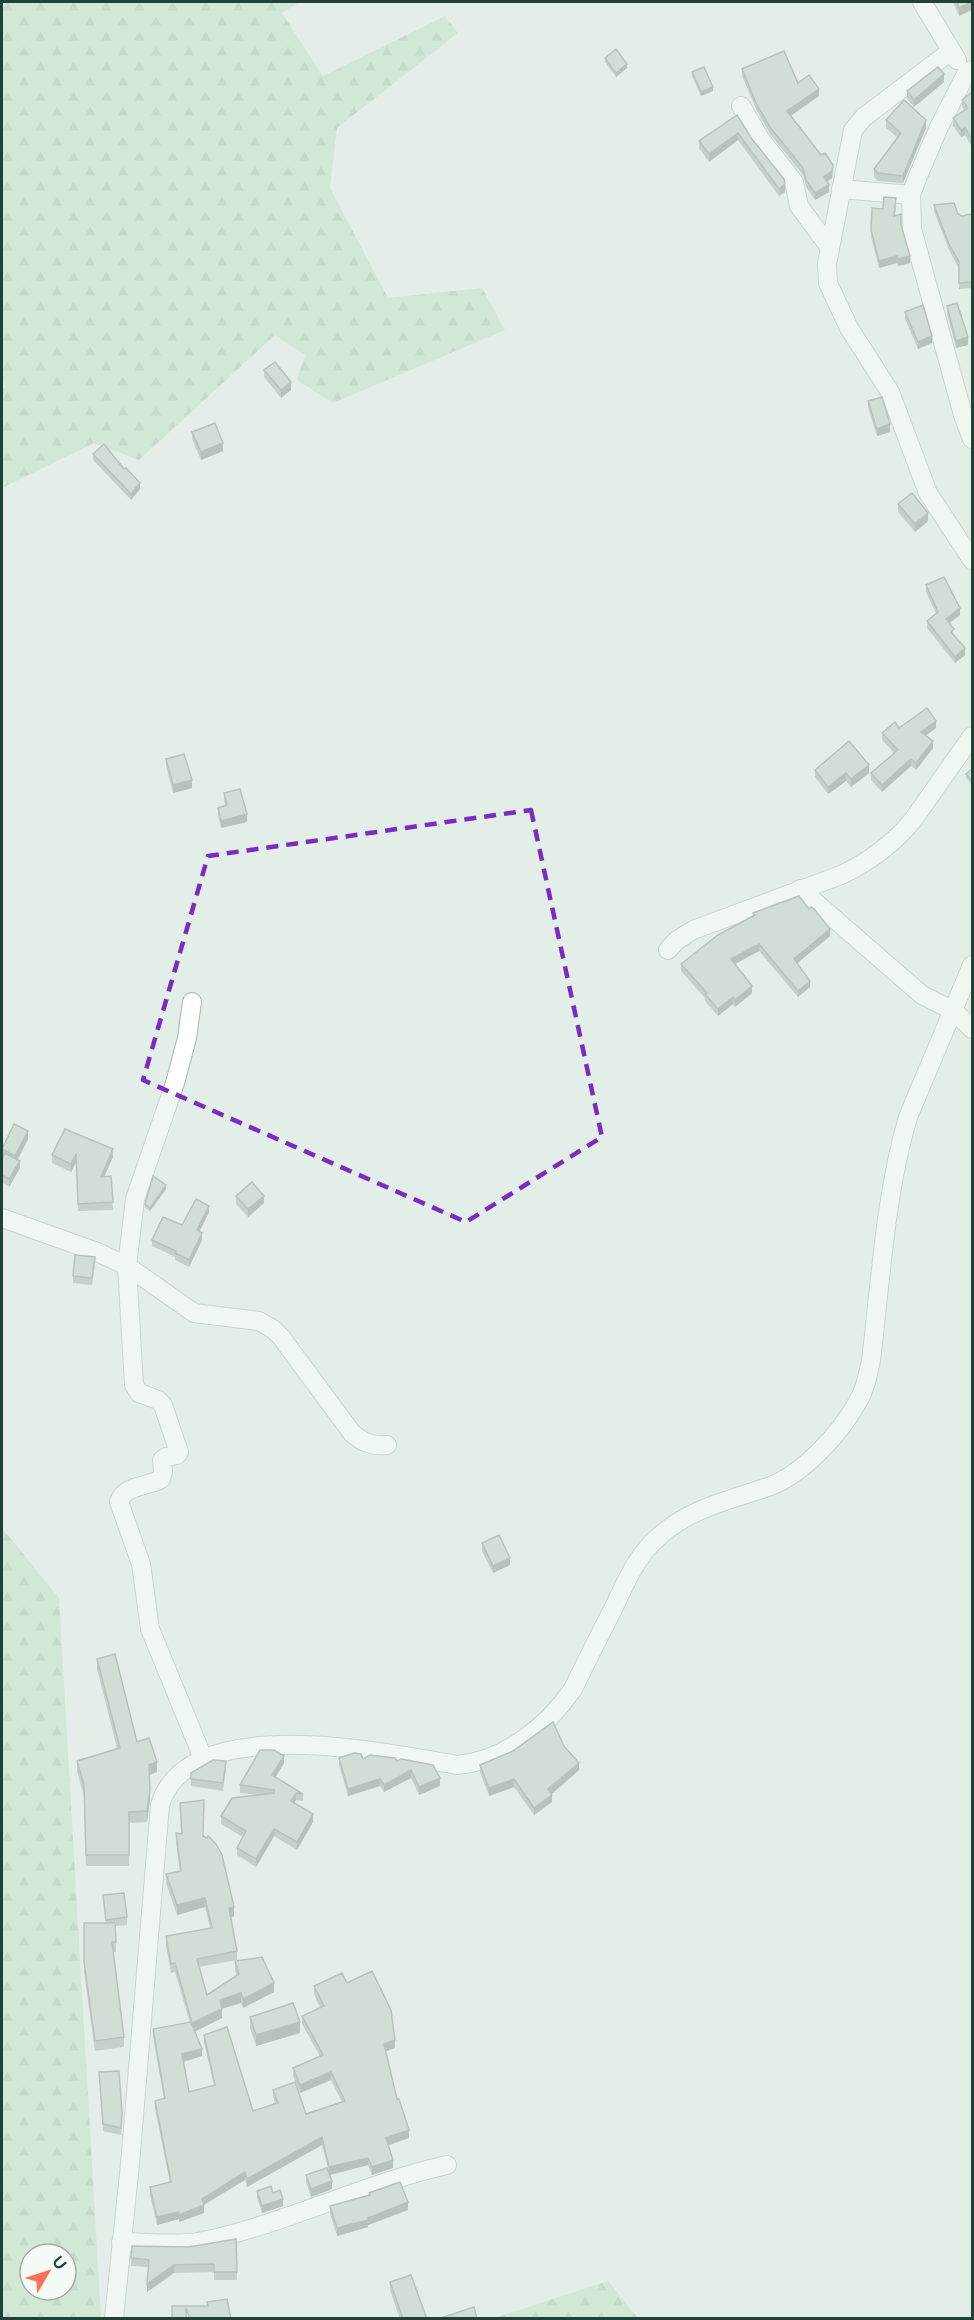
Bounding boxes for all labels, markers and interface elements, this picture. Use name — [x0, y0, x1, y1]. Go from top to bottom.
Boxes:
north arrow — [18, 2242, 78, 2302]
text: U — [48, 2252, 70, 2274]

